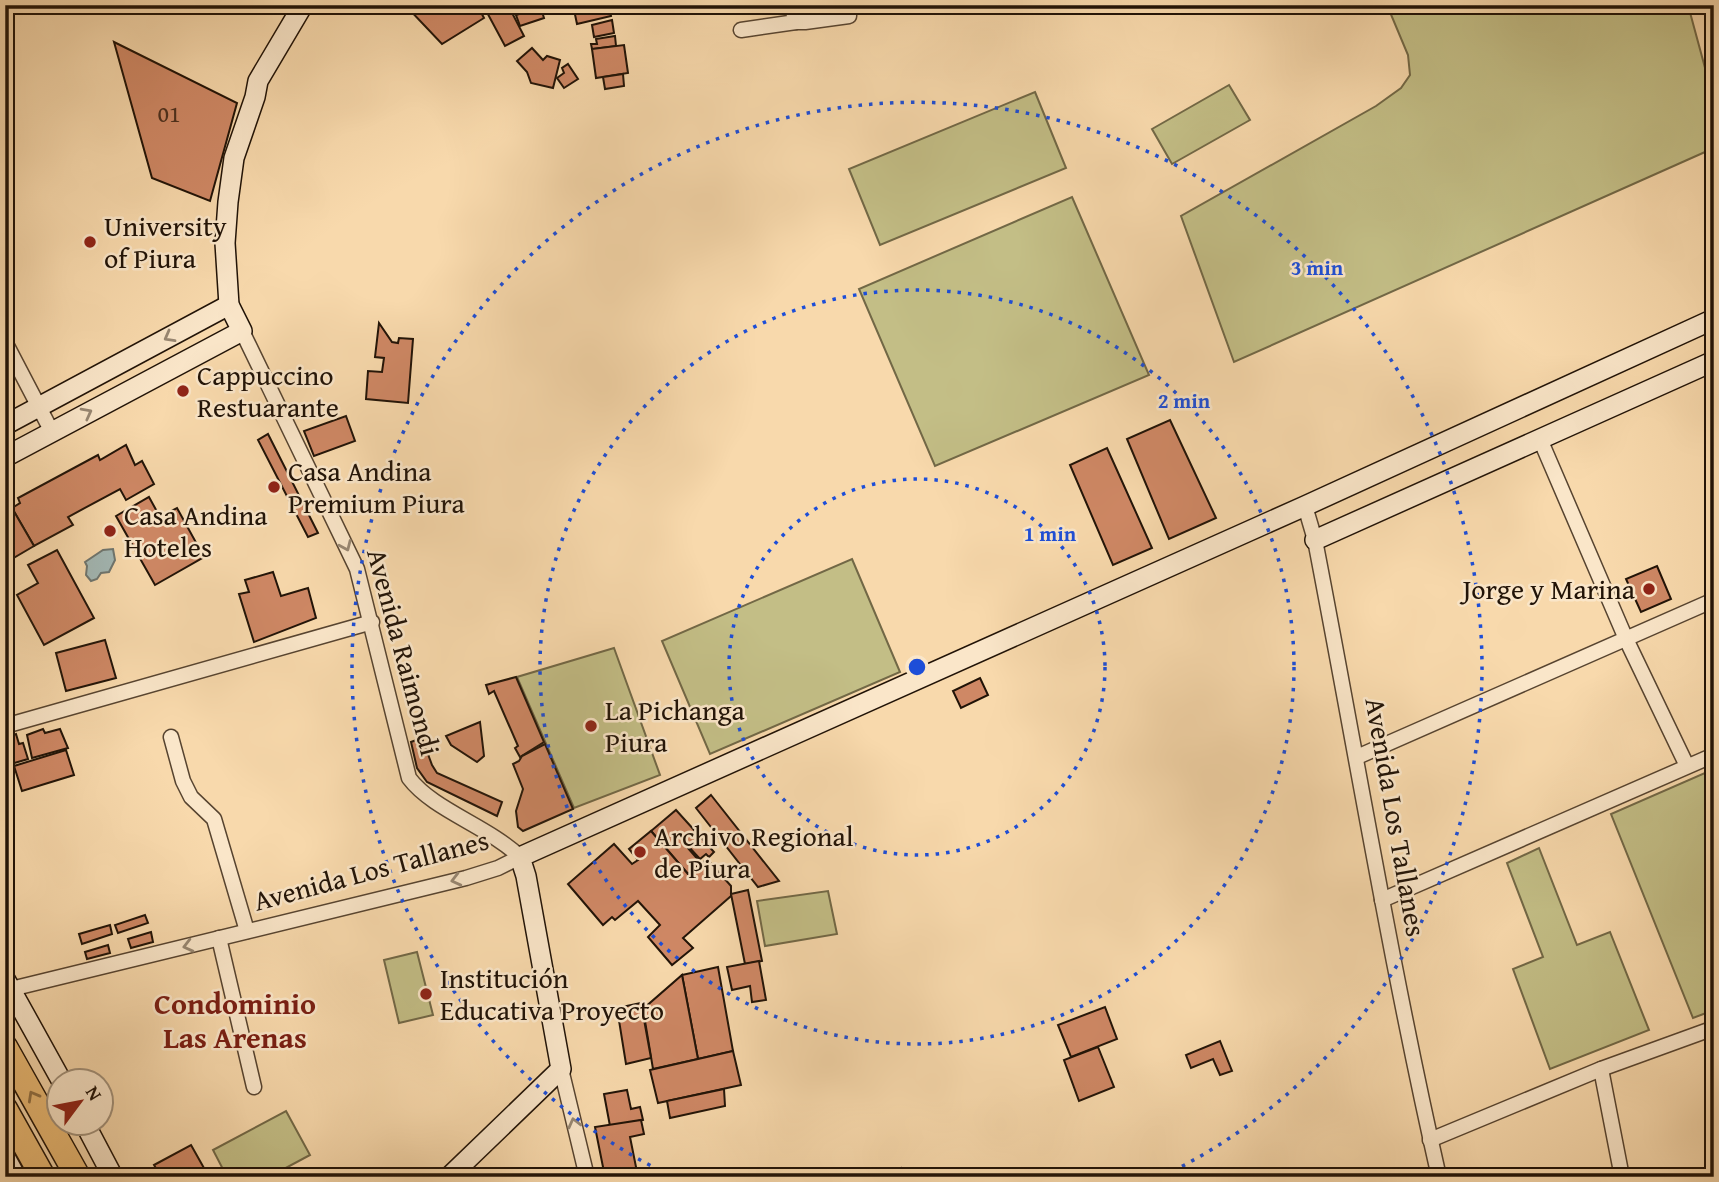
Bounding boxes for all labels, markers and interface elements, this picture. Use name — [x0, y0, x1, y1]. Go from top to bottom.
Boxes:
house number: 01 — [157, 96, 181, 131]
place label: University of Piura — [104, 205, 227, 278]
marker: University of Piura — [82, 234, 98, 250]
text: 3 min — [1291, 252, 1344, 283]
one-way arrow — [164, 329, 177, 343]
place label: Cappuccino Restuarante — [197, 354, 339, 427]
marker: Cappuccino Restuarante — [175, 383, 191, 399]
text: 2 min — [1158, 385, 1211, 416]
one-way arrow — [80, 408, 92, 421]
place label: Casa Andina Premium Piura — [288, 450, 466, 523]
marker: Casa Andina Premium Piura — [266, 479, 282, 495]
place label: Casa Andina Hoteles — [124, 494, 268, 567]
text: 1 min — [1024, 518, 1077, 549]
marker: Casa Andina Hoteles — [102, 523, 118, 539]
one-way arrow — [338, 540, 352, 552]
street label: Avenida Raimondi — [357, 544, 452, 760]
place label: Jorge y Marina — [1459, 568, 1636, 609]
marker: Jorge y Marina — [1641, 581, 1657, 597]
centre of rings — [905, 655, 929, 679]
place label: La Pichanga Piura — [605, 689, 746, 762]
street label: Avenida Los Tallanes — [1355, 694, 1438, 940]
marker: La Pichanga Piura — [583, 718, 599, 734]
place label: Archivo Regional de Piura — [654, 815, 854, 888]
street label: Avenida Los Tallanes — [249, 818, 493, 921]
marker: Archivo Regional de Piura — [632, 844, 648, 860]
one-way arrow — [450, 872, 462, 886]
one-way arrow — [182, 938, 194, 952]
place label: Institución Educativa Proyecto — [440, 957, 664, 1030]
district label: Condominio Las Arenas — [154, 981, 316, 1059]
marker: Institución Educativa Proyecto — [418, 986, 434, 1002]
north arrow — [46, 1066, 116, 1136]
text: N — [79, 1080, 110, 1106]
one-way arrow — [28, 1090, 41, 1103]
one-way arrow — [568, 1117, 582, 1129]

